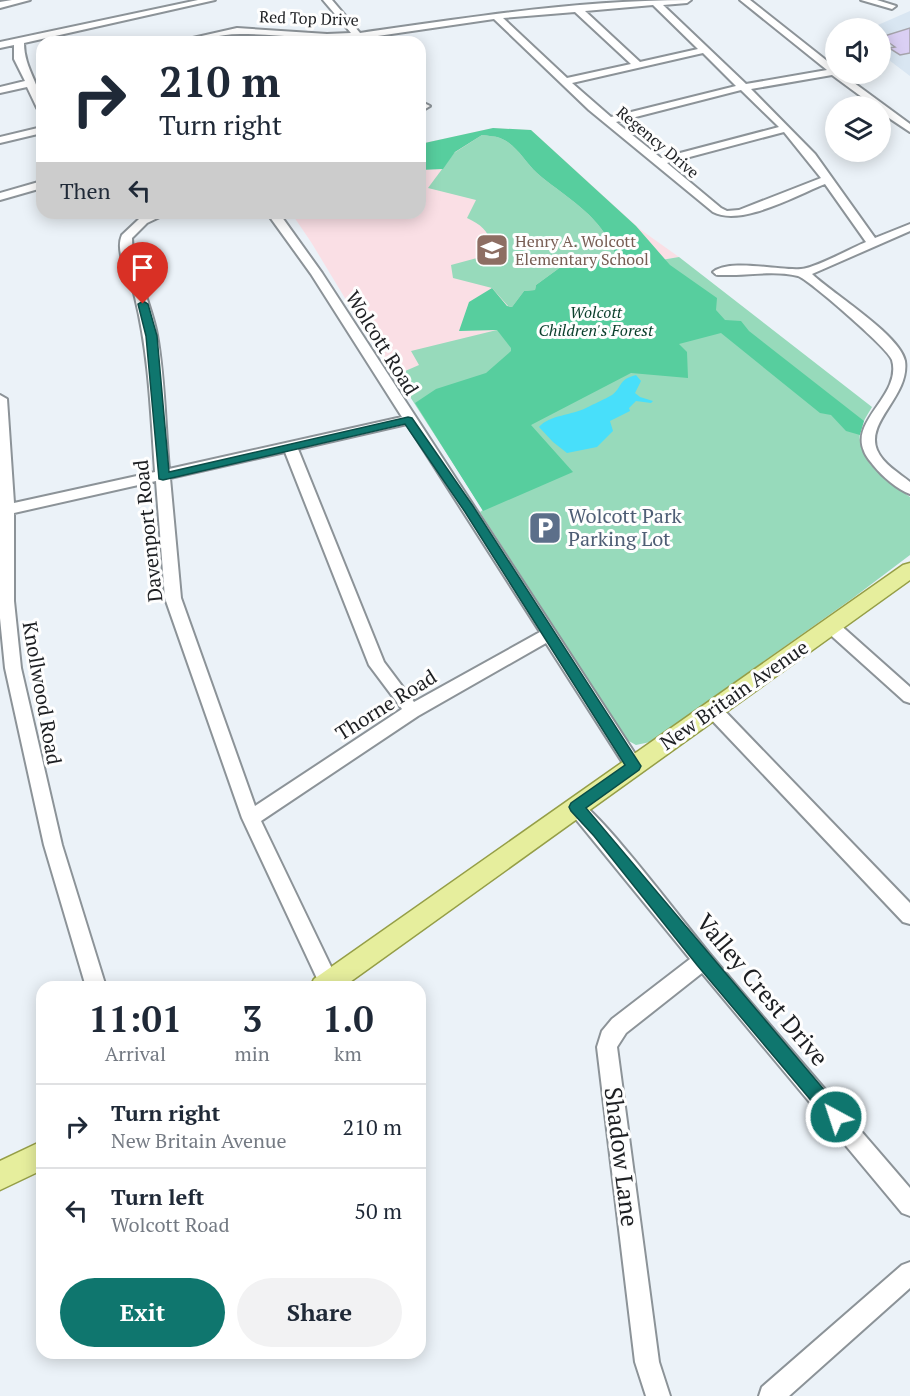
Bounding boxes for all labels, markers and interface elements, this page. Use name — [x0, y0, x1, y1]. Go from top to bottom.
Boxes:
street label: Red Top Drive — [259, 5, 359, 31]
map controls — [825, 18, 891, 162]
button: sound — [825, 18, 891, 84]
text: 210 m — [159, 53, 280, 109]
icon: right — [60, 60, 138, 138]
button: layers — [825, 96, 891, 162]
street label: Regency Drive — [612, 101, 704, 183]
text: Turn right — [159, 107, 282, 143]
icon: left — [123, 174, 156, 207]
text: Then — [60, 176, 111, 205]
place label: Henry A. Wolcott Elementary School — [515, 230, 649, 270]
school or university icon: Henry A. Wolcott Elementary School — [474, 232, 510, 268]
pin — [117, 242, 168, 304]
icon: arrive — [126, 251, 159, 284]
street label: Wolcott Road — [340, 285, 425, 400]
park label: Wolcott Children's Forest — [539, 301, 654, 341]
street label: Davenport Road — [127, 459, 168, 604]
place label: Wolcott Park Parking Lot — [568, 502, 683, 552]
parking icon: Wolcott Park Parking Lot — [527, 510, 563, 546]
street label: Knollwood Road — [17, 619, 68, 767]
street label: New Britain Avenue — [654, 633, 813, 756]
street label: Thorne Road — [330, 663, 441, 746]
street label: Valley Crest Drive — [690, 906, 836, 1072]
text: 11:01 — [88, 995, 182, 1042]
text: 3 — [242, 995, 262, 1042]
text: 1.0 — [322, 995, 374, 1042]
text: Arrival — [105, 1040, 166, 1067]
text: min — [235, 1040, 270, 1067]
text: km — [334, 1040, 362, 1067]
street label: Shadow Lane — [598, 1085, 646, 1228]
position arrow — [804, 1085, 868, 1149]
text: Turn right — [111, 1098, 220, 1127]
icon: right — [60, 1110, 93, 1143]
text: 210 m — [342, 1112, 402, 1141]
text: New Britain Avenue — [111, 1127, 286, 1154]
text: Turn left — [111, 1182, 204, 1211]
icon: left — [60, 1194, 93, 1227]
text: 50 m — [354, 1196, 402, 1225]
text: Wolcott Road — [111, 1211, 230, 1238]
button: Exit — [60, 1278, 225, 1347]
button: Share — [237, 1278, 402, 1347]

